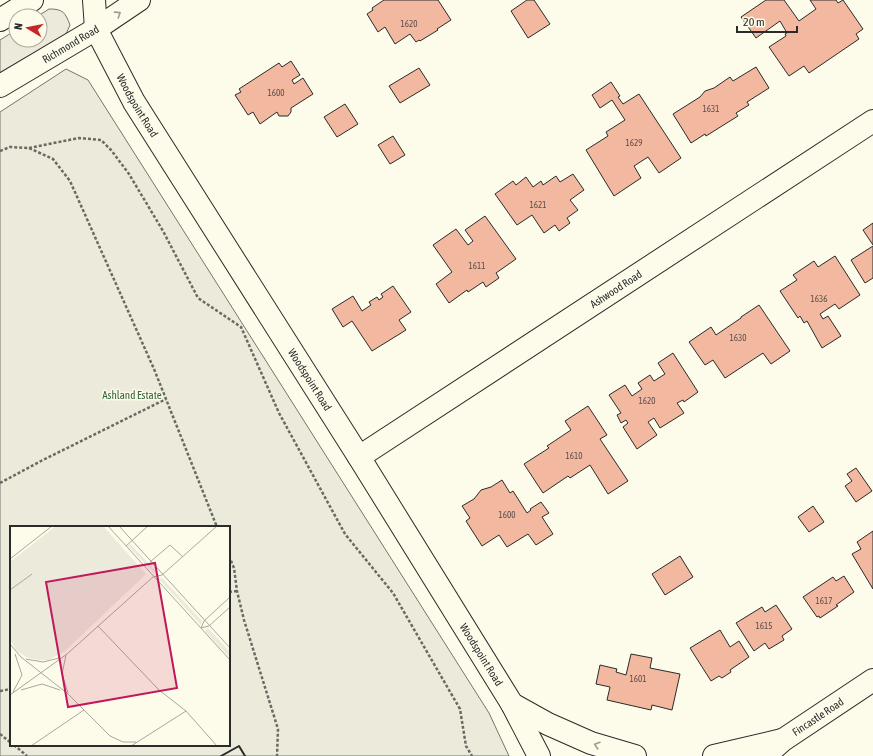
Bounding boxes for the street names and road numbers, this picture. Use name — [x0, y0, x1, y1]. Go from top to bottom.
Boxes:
street label: Richmond Road — [40, 23, 101, 66]
street label: Woodspoint Road — [114, 72, 161, 139]
street label: Ashwood Road — [588, 268, 644, 310]
street label: Woodspoint Road — [286, 346, 334, 413]
street label: Woodspoint Road — [458, 621, 505, 688]
street label: Fincastle Road — [790, 695, 846, 738]

